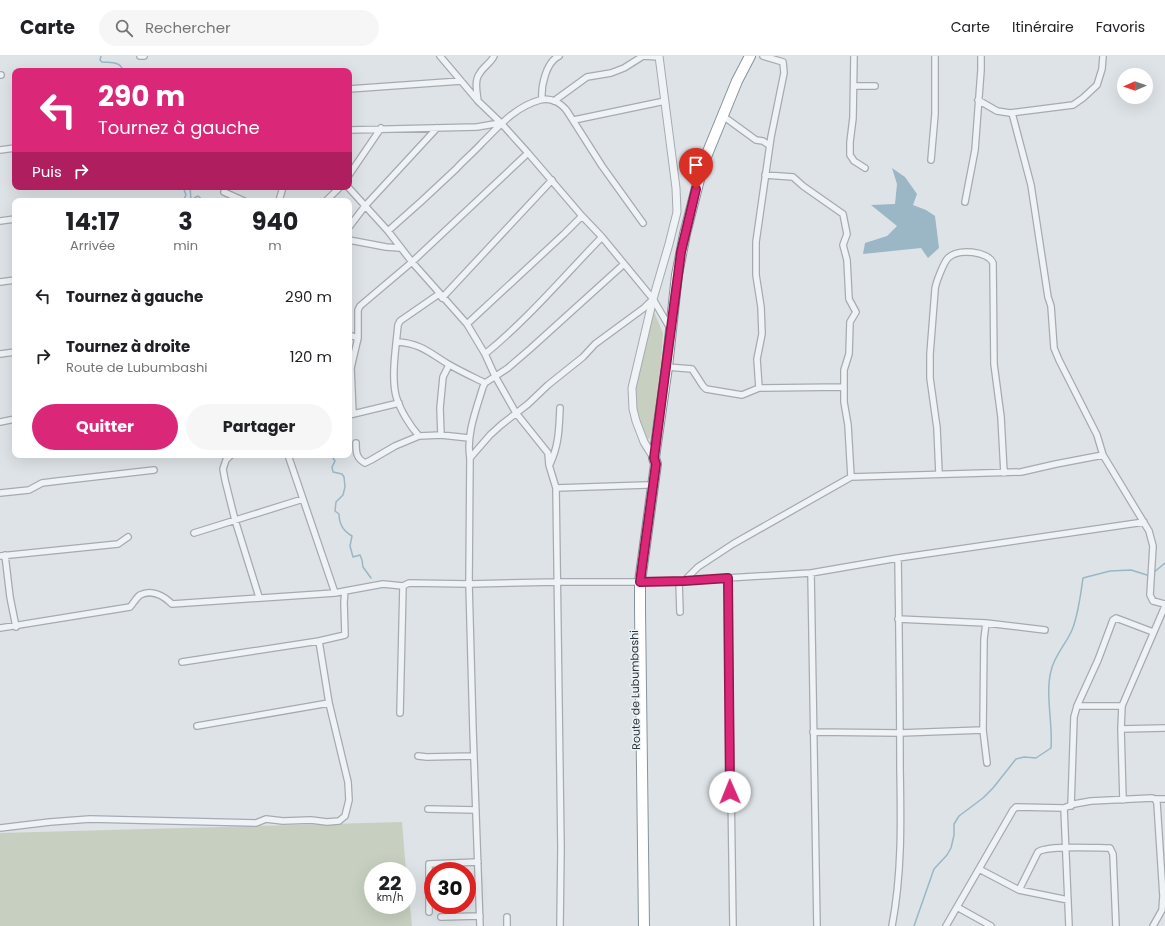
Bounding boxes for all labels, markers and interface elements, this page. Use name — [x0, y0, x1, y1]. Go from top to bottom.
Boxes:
search box — [99, 10, 379, 46]
text: Carte — [20, 14, 75, 41]
icon: search — [113, 17, 135, 39]
text: Rechercher — [145, 17, 231, 38]
text: Carte — [951, 17, 990, 37]
text: Itinéraire — [1012, 17, 1074, 37]
text: Favoris — [1096, 17, 1145, 37]
north arrow — [1117, 68, 1153, 104]
map controls — [1117, 68, 1153, 104]
text: 290 m — [98, 77, 185, 116]
icon: left — [32, 84, 84, 136]
text: Tournez à gauche — [98, 115, 260, 140]
pin — [679, 148, 713, 189]
icon: arrive — [685, 154, 707, 176]
icon: right — [70, 160, 92, 182]
text: Puis — [32, 161, 62, 182]
text: 14:17 — [66, 205, 120, 238]
text: 3 — [178, 205, 193, 238]
text: 940 — [252, 205, 298, 238]
text: Arrivée — [70, 236, 115, 255]
text: min — [173, 236, 198, 255]
text: m — [268, 236, 282, 255]
icon: left — [32, 285, 54, 307]
text: Tournez à gauche — [66, 286, 203, 307]
text: 290 m — [285, 286, 332, 307]
text: Tournez à droite — [66, 336, 190, 357]
icon: right — [32, 345, 54, 367]
text: 120 m — [290, 346, 332, 367]
text: Route de Lubumbashi — [66, 358, 207, 377]
button: Quitter — [32, 404, 178, 450]
button: Partager — [186, 404, 332, 450]
street label: Route de Lubumbashi — [626, 630, 644, 750]
position arrow — [709, 771, 751, 813]
speed limit sign: 30 — [424, 862, 476, 914]
text: 22 — [379, 869, 401, 897]
text: km/h — [377, 890, 403, 905]

